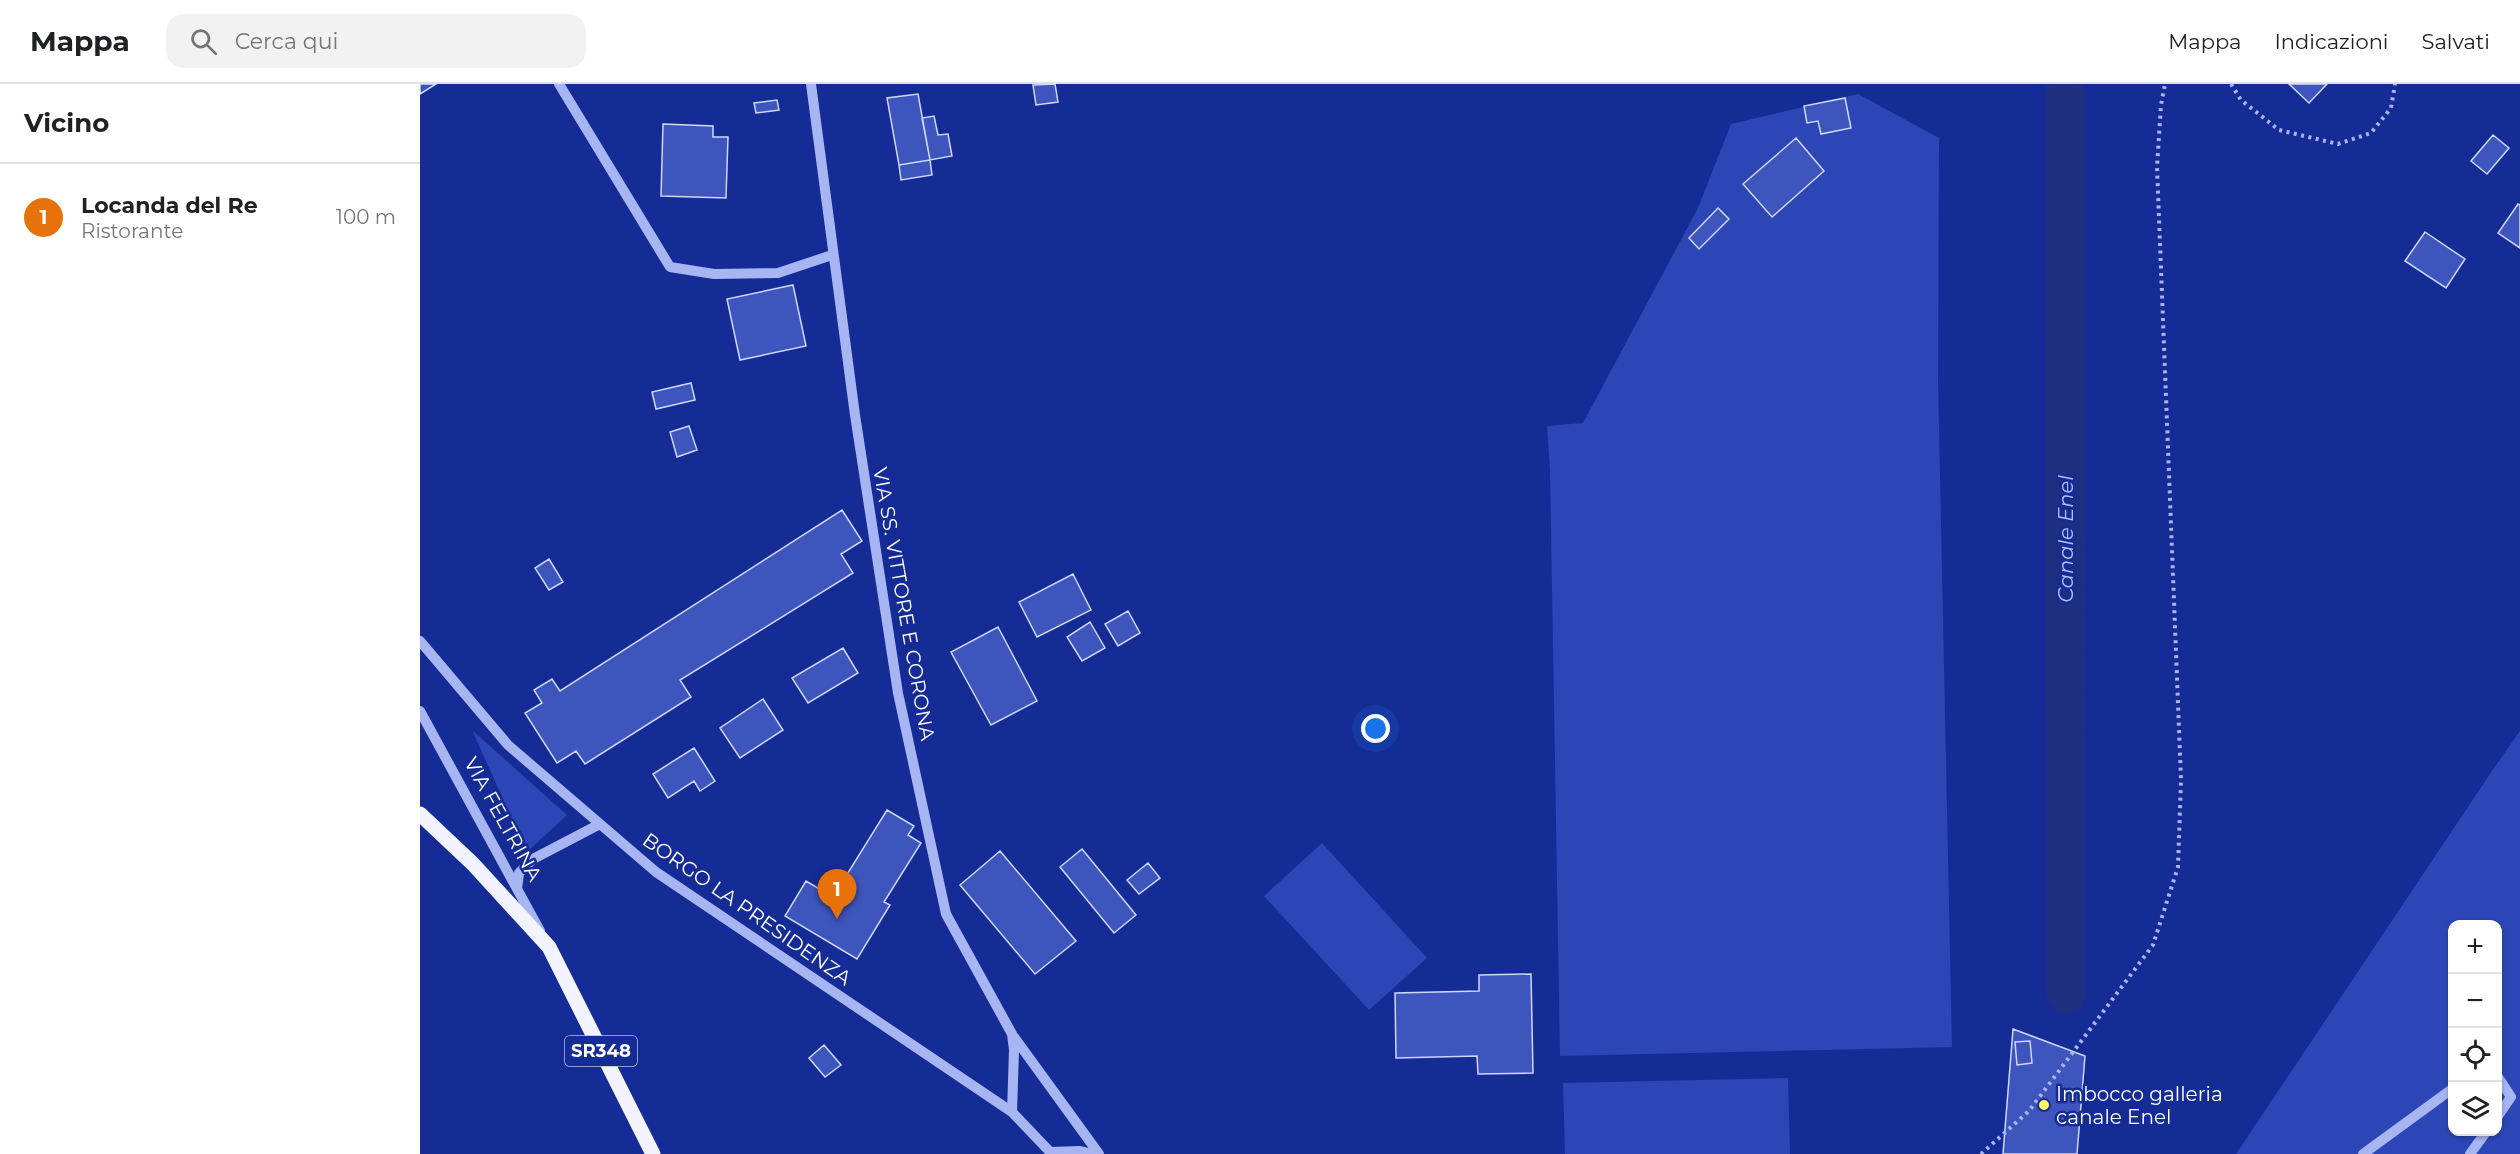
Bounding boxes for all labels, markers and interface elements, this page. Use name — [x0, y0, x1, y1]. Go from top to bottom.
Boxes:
search box — [166, 14, 586, 68]
text: Mappa — [30, 24, 130, 58]
icon: search — [187, 25, 220, 58]
text: Cerca qui — [235, 28, 338, 55]
text: Mappa — [2168, 29, 2241, 54]
text: Indicazioni — [2274, 29, 2389, 54]
text: Salvati — [2422, 29, 2490, 54]
text: Vicino — [24, 107, 109, 139]
text: Locanda del Re — [81, 192, 258, 219]
text: 1 — [40, 205, 47, 229]
text: 100 m — [336, 205, 396, 229]
text: Ristorante — [81, 219, 183, 243]
street label: VIA SS. VITTORE E CORONA — [868, 466, 940, 743]
water label: Canale Enel — [2053, 475, 2078, 603]
your location — [1361, 714, 1390, 743]
street label: VIA FELTRINA — [459, 753, 547, 886]
street label: BORGO LA PRESIDENZA — [638, 828, 856, 991]
pin: 1 — [818, 870, 856, 919]
map controls — [2448, 920, 2502, 1136]
button: + — [2448, 920, 2502, 974]
button: − — [2448, 974, 2502, 1028]
button: locate — [2448, 1028, 2502, 1082]
road number: SR348 — [565, 1036, 637, 1066]
place label: Imbocco galleria canale Enel — [2056, 1082, 2223, 1129]
button: layers — [2448, 1082, 2502, 1136]
marker: Imbocco galleria canale Enel — [2037, 1098, 2051, 1112]

